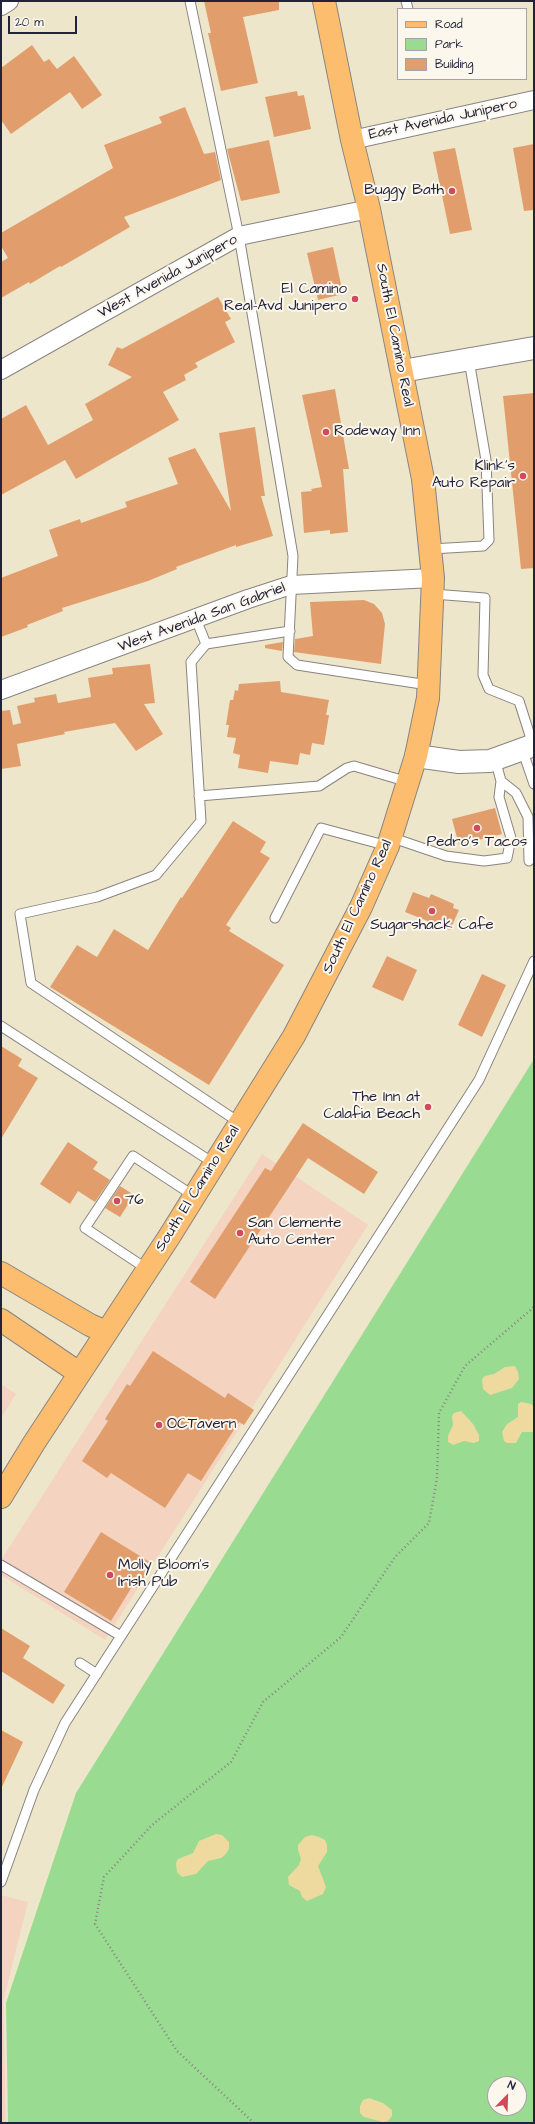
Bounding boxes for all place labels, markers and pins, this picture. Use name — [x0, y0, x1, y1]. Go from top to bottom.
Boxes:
place label: Buggy Bath — [364, 182, 444, 200]
marker: Buggy Bath — [447, 186, 457, 196]
place label: El Camino Real-Avd Junipero — [224, 281, 347, 316]
marker: El Camino Real-Avd Junipero — [350, 294, 360, 304]
place label: Rodeway Inn — [334, 423, 420, 441]
marker: Rodeway Inn — [321, 427, 331, 437]
place label: Klink's Auto Repair — [432, 458, 515, 493]
marker: Klink's Auto Repair — [518, 471, 528, 481]
marker: Pedro's Tacos — [472, 823, 482, 833]
place label: Pedro's Tacos — [427, 834, 527, 852]
marker: Sugarshack Cafe — [427, 906, 437, 916]
place label: Sugarshack Cafe — [370, 917, 494, 935]
place label: The Inn at Calafia Beach — [324, 1089, 420, 1124]
marker: The Inn at Calafia Beach — [423, 1102, 433, 1112]
place label: 76 — [125, 1192, 144, 1210]
marker: 76 — [112, 1196, 122, 1206]
place label: San Clemente Auto Center — [248, 1215, 341, 1250]
marker: San Clemente Auto Center — [235, 1228, 245, 1238]
place label: OCTavern — [167, 1416, 236, 1434]
marker: OCTavern — [154, 1420, 164, 1430]
place label: Molly Bloom's Irish Pub — [118, 1557, 209, 1592]
marker: Molly Bloom's Irish Pub — [105, 1570, 115, 1580]

